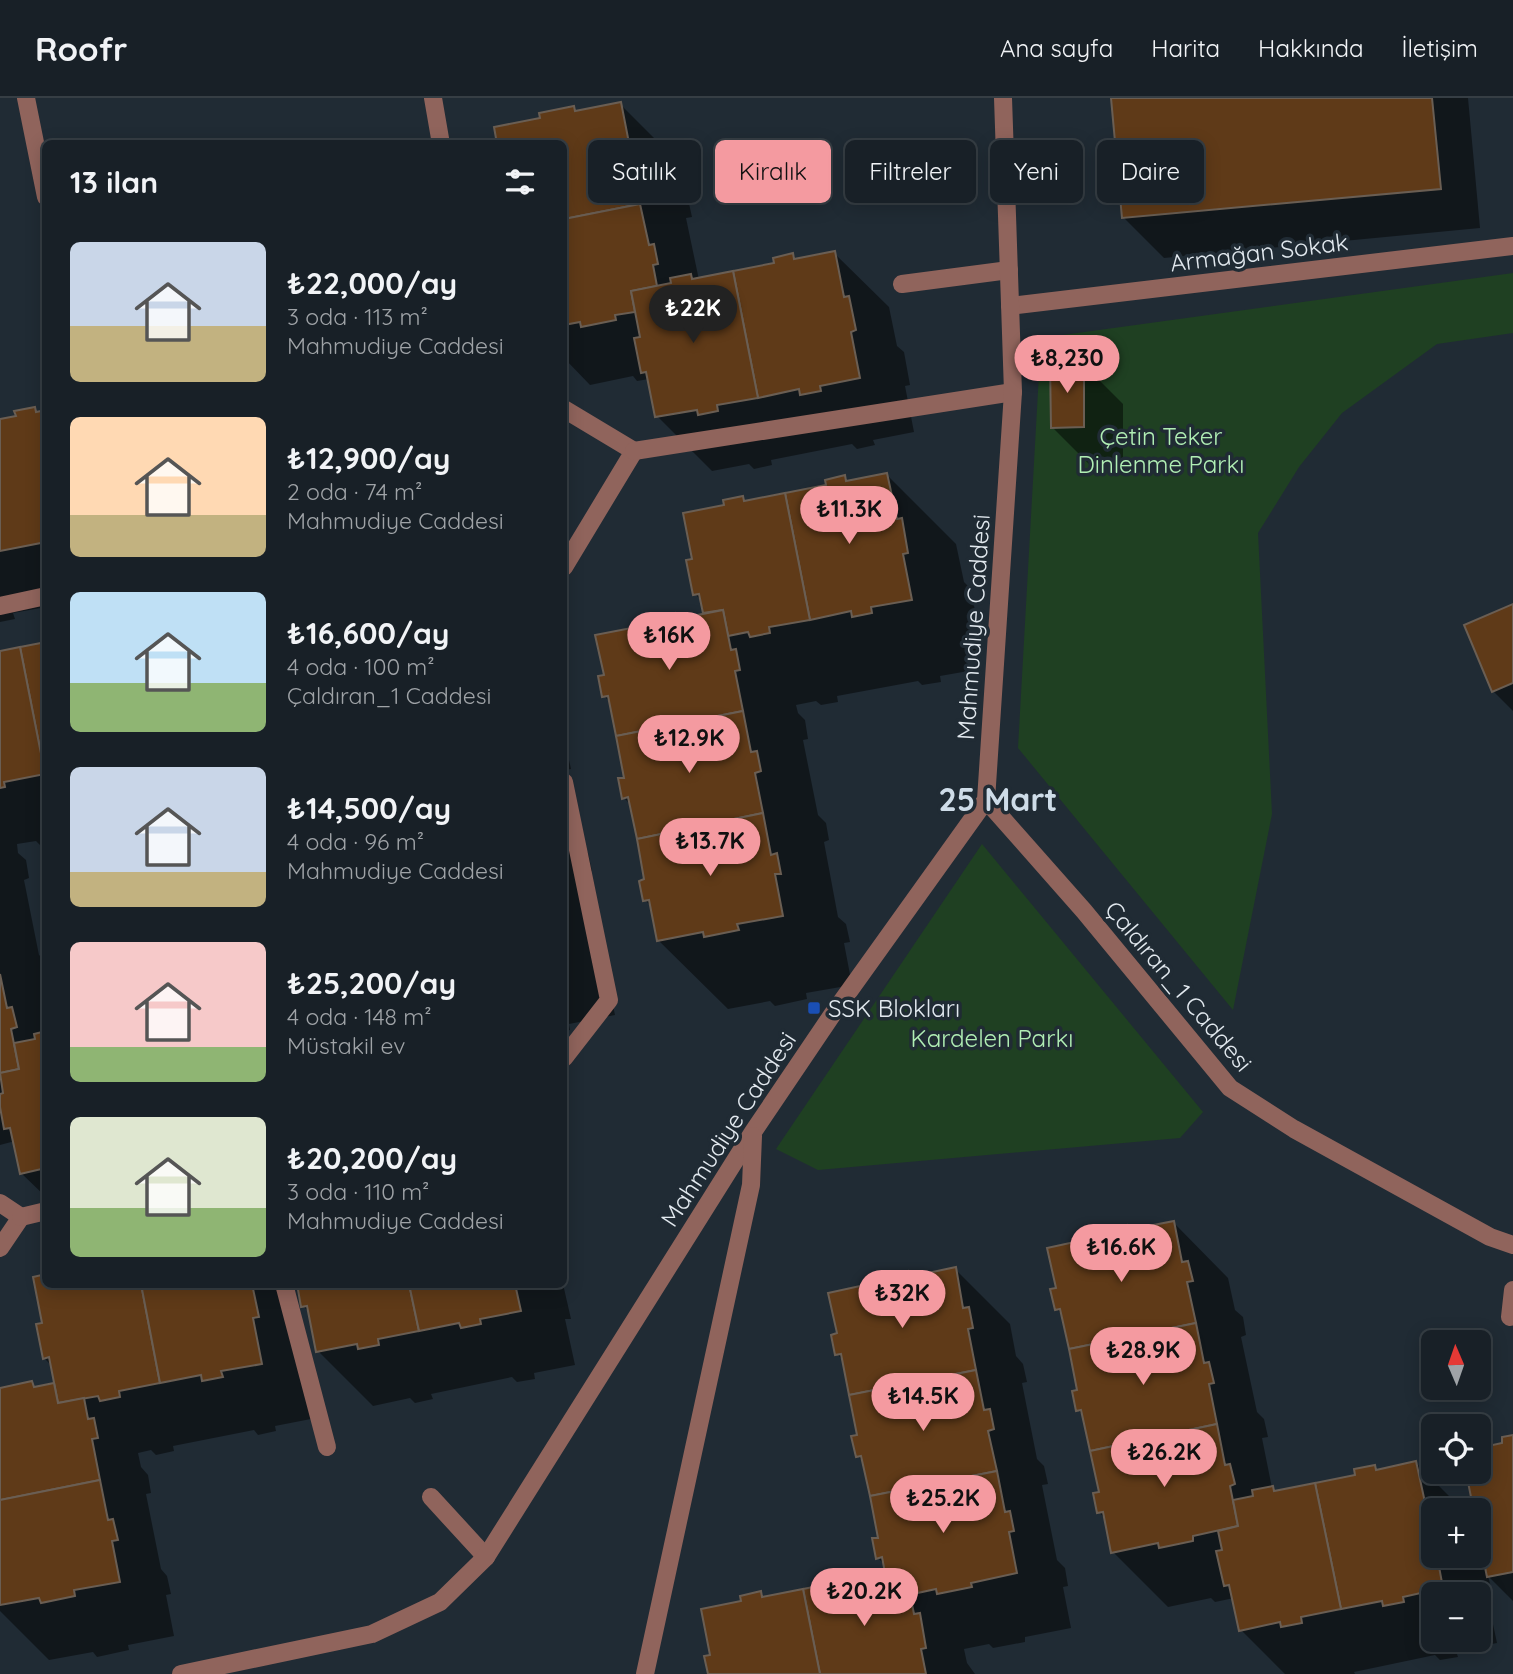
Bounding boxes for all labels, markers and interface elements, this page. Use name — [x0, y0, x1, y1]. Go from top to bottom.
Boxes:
text: Roofr — [35, 28, 127, 69]
text: Ana sayfa — [1000, 33, 1113, 63]
text: Harita — [1151, 33, 1220, 63]
text: Hakkında — [1258, 33, 1364, 63]
text: İletişim — [1402, 33, 1478, 63]
chip: Satılık — [588, 140, 701, 203]
chip: Kiralık — [715, 140, 831, 203]
chip: Filtreler — [845, 140, 976, 203]
chip: Yeni — [990, 140, 1083, 203]
chip: Daire — [1097, 140, 1204, 203]
text: 13 ilan — [70, 163, 158, 201]
icon: filters — [501, 163, 539, 201]
street label: Armağan Sokak — [1168, 226, 1350, 278]
text: ₺22,000/ay — [287, 264, 457, 302]
icon: home — [126, 270, 210, 354]
pin: ₺22K — [652, 286, 734, 345]
text: ₺22K — [665, 293, 721, 322]
text: 3 oda · 113 m² — [287, 302, 428, 331]
text: Mahmudiye Caddesi — [287, 331, 504, 360]
pin: ₺8,230 — [1010, 336, 1124, 395]
text: ₺8,230 — [1030, 343, 1104, 372]
park label: Çetin Teker Dinlenme Parkı — [1078, 421, 1244, 479]
text: ₺12,900/ay — [287, 439, 450, 477]
icon: home — [126, 445, 210, 529]
text: 2 oda · 74 m² — [287, 477, 422, 506]
pin: ₺11.3K — [792, 486, 906, 546]
text: ₺11.3K — [816, 494, 882, 523]
text: Mahmudiye Caddesi — [287, 506, 504, 535]
street label: Mahmudiye Caddesi — [950, 513, 996, 741]
pin: ₺16K — [628, 612, 710, 672]
text: ₺16,600/ay — [287, 614, 449, 652]
icon: home — [126, 620, 210, 704]
text: ₺16K — [643, 620, 695, 649]
text: 4 oda · 100 m² — [287, 652, 435, 681]
text: Çaldıran_1 Caddesi — [287, 681, 491, 710]
pin: ₺12.9K — [632, 716, 746, 775]
text: ₺12.9K — [654, 723, 724, 752]
district label: 25 Mart — [939, 779, 1057, 819]
text: ₺14,500/ay — [287, 789, 451, 827]
icon: home — [126, 795, 210, 879]
pin: ₺13.7K — [653, 818, 767, 878]
text: ₺13.7K — [675, 826, 745, 855]
text: 4 oda · 96 m² — [287, 827, 424, 856]
text: Mahmudiye Caddesi — [287, 856, 504, 885]
street label: Çaldıran_1 Caddesi — [1099, 895, 1259, 1077]
text: ₺25,200/ay — [287, 964, 456, 1002]
icon: home — [126, 970, 210, 1054]
place label: SSK Blokları — [828, 993, 960, 1023]
marker: SSK Blokları — [806, 1000, 822, 1016]
text: 4 oda · 148 m² — [287, 1002, 431, 1031]
park label: Kardelen Parkı — [911, 1023, 1073, 1053]
street label: Mahmudiye Caddesi — [654, 1026, 802, 1232]
text: Müstakil ev — [287, 1031, 405, 1060]
text: ₺20,200/ay — [287, 1139, 457, 1177]
icon: home — [126, 1145, 210, 1229]
text: 3 oda · 110 m² — [287, 1177, 429, 1206]
text: Mahmudiye Caddesi — [287, 1206, 504, 1235]
pin: ₺16.6K — [1064, 1224, 1178, 1284]
text: ₺16.6K — [1086, 1232, 1156, 1261]
pin: ₺32K — [861, 1270, 943, 1330]
text: ₺32K — [874, 1278, 930, 1307]
pin: ₺28.9K — [1086, 1328, 1200, 1387]
north arrow — [1421, 1330, 1491, 1400]
map controls — [1421, 1330, 1491, 1652]
text: ₺28.9K — [1106, 1335, 1180, 1364]
pin: ₺14.5K — [866, 1374, 980, 1433]
text: ₺14.5K — [887, 1381, 959, 1410]
button: locate — [1421, 1414, 1491, 1484]
pin: ₺26.2K — [1107, 1430, 1221, 1489]
text: ₺26.2K — [1127, 1437, 1201, 1466]
pin: ₺25.2K — [886, 1476, 1000, 1535]
text: ₺25.2K — [906, 1483, 980, 1512]
button: + — [1421, 1498, 1491, 1568]
pin: ₺20.2K — [807, 1568, 921, 1628]
text: ₺20.2K — [826, 1576, 902, 1605]
button: − — [1421, 1582, 1491, 1652]

